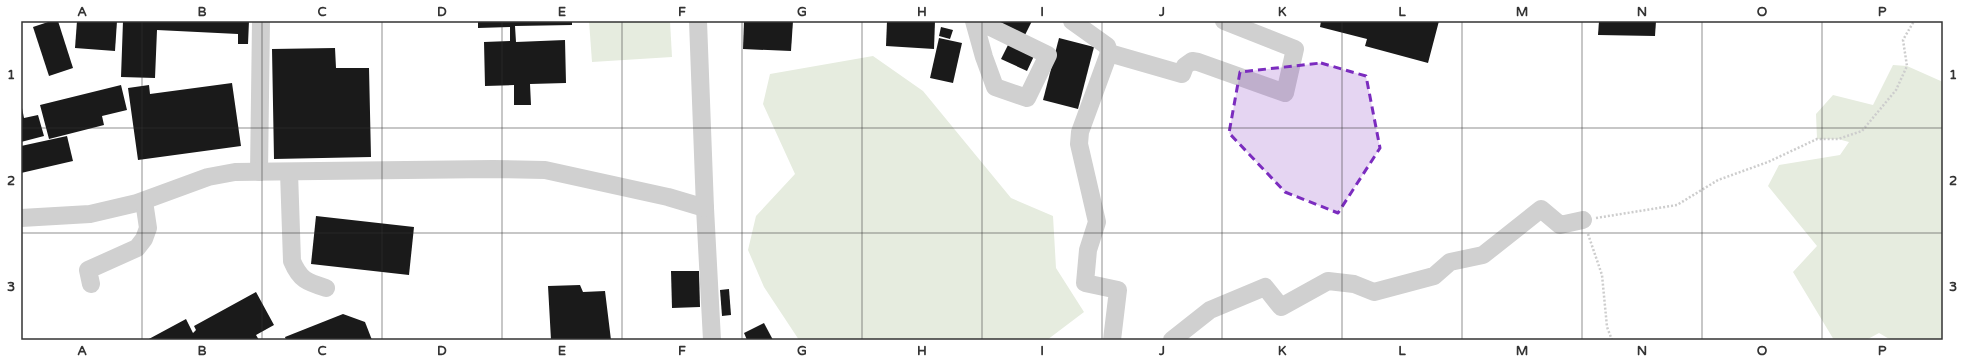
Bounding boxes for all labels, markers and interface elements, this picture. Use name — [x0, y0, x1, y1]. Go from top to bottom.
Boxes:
text: A — [77, 4, 87, 20]
text: B — [197, 4, 207, 20]
text: C — [317, 4, 327, 20]
text: D — [437, 4, 447, 20]
text: E — [558, 4, 566, 20]
text: F — [678, 4, 686, 20]
text: G — [797, 4, 807, 20]
text: H — [917, 4, 927, 20]
text: I — [1040, 4, 1044, 20]
text: J — [1158, 4, 1165, 20]
text: K — [1278, 4, 1287, 20]
text: L — [1398, 4, 1406, 20]
text: M — [1516, 4, 1528, 20]
text: N — [1637, 4, 1647, 20]
text: O — [1757, 4, 1768, 20]
text: P — [1878, 4, 1887, 20]
text: 1 — [7, 67, 15, 83]
text: 1 — [1949, 67, 1957, 83]
text: 2 — [7, 173, 15, 189]
text: 2 — [1949, 173, 1957, 189]
text: 3 — [7, 279, 15, 295]
text: 3 — [1949, 279, 1957, 295]
text: A — [77, 343, 87, 359]
text: B — [197, 343, 207, 359]
text: C — [317, 343, 327, 359]
text: D — [437, 343, 447, 359]
text: E — [558, 343, 566, 359]
text: F — [678, 343, 686, 359]
text: G — [797, 343, 807, 359]
text: H — [917, 343, 927, 359]
text: I — [1040, 343, 1044, 359]
text: J — [1158, 343, 1165, 359]
text: K — [1278, 343, 1287, 359]
text: L — [1398, 343, 1406, 359]
text: M — [1516, 343, 1528, 359]
text: N — [1637, 343, 1647, 359]
text: O — [1757, 343, 1768, 359]
text: P — [1878, 343, 1887, 359]

